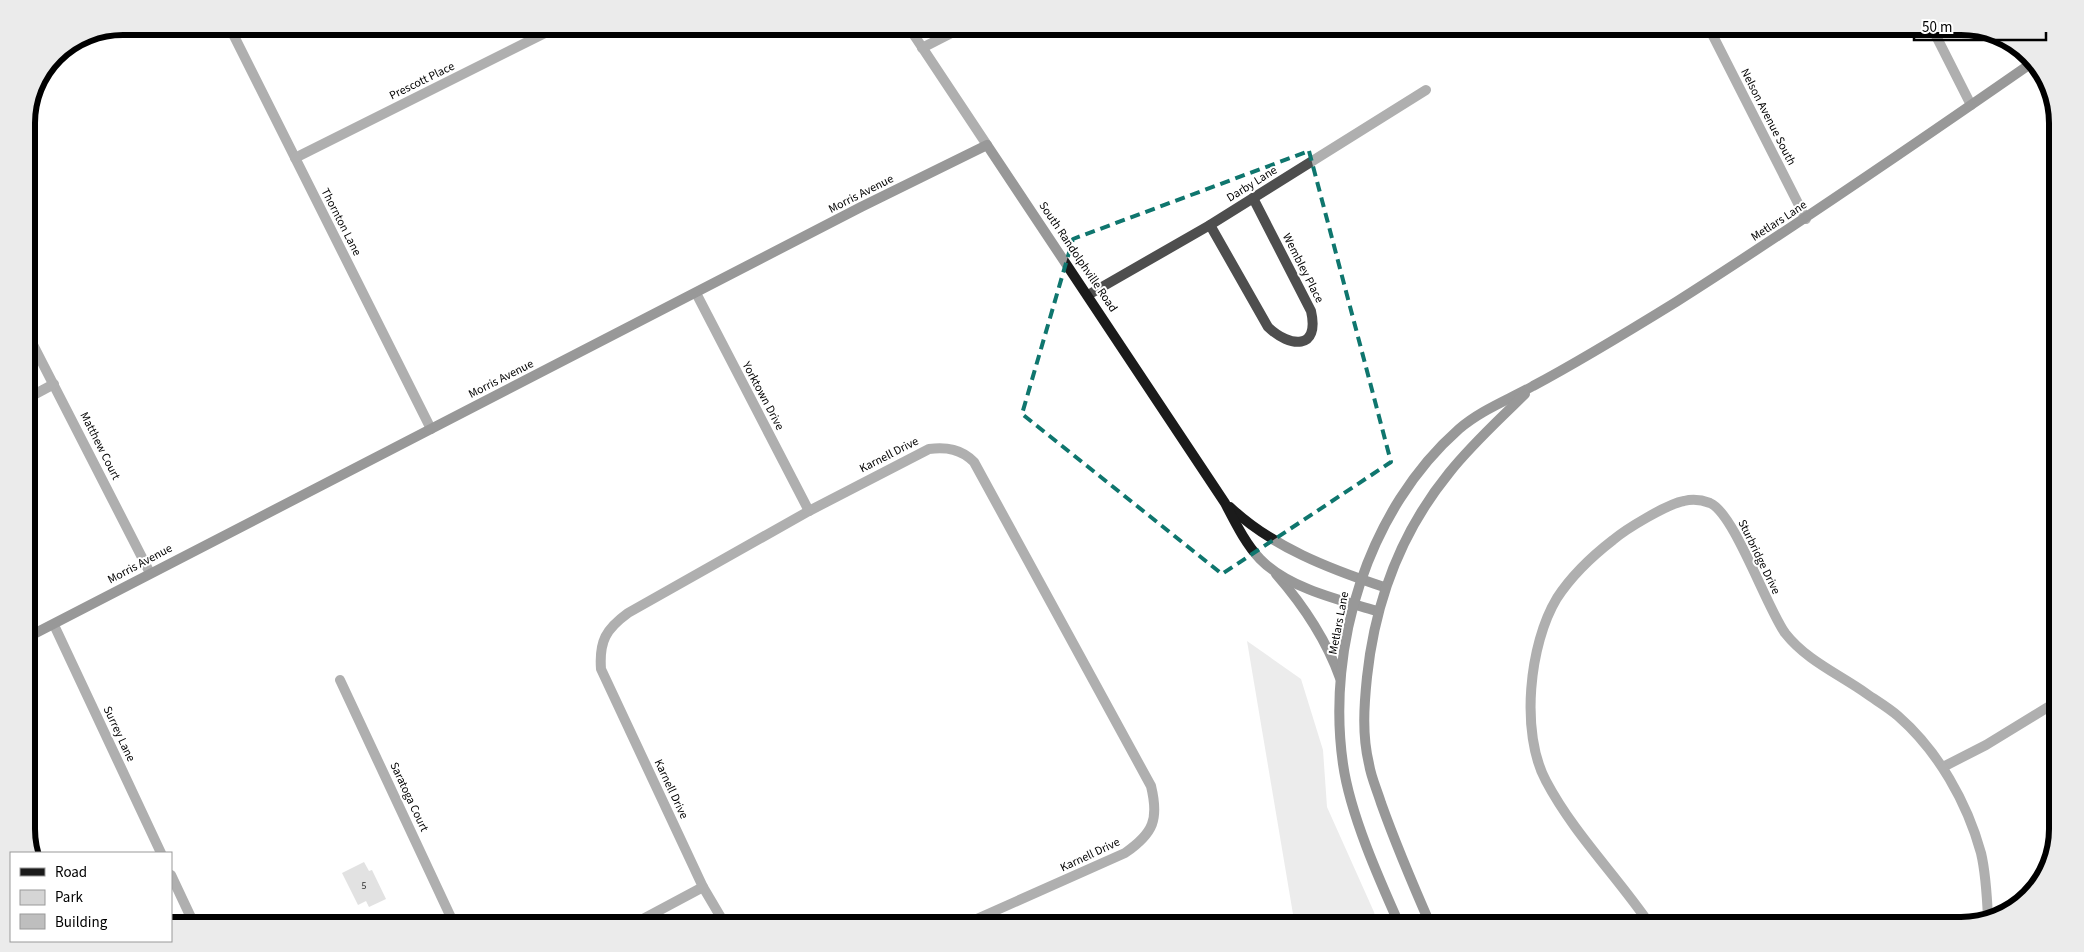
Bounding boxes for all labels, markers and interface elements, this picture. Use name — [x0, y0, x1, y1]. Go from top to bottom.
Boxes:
scale bar — [1914, 10, 2046, 42]
text: 50 m — [1922, 17, 1952, 38]
street label: Prescott Place — [387, 58, 458, 104]
street label: Nelson Avenue South — [1736, 66, 1800, 168]
street label: Darby Lane — [1223, 162, 1281, 206]
street label: Morris Avenue — [826, 170, 896, 218]
street label: Thornton Lane — [317, 185, 365, 259]
street label: Metlars Lane — [1748, 197, 1810, 245]
street label: South Randolphville Road — [1035, 198, 1121, 316]
street label: Wembley Place — [1278, 230, 1328, 306]
street label: Morris Avenue — [466, 355, 536, 403]
street label: Yorktown Drive — [737, 358, 788, 433]
street label: Matthew Court — [76, 409, 124, 483]
street label: Karnell Drive — [857, 433, 921, 477]
street label: Sturbridge Drive — [1733, 517, 1785, 597]
street label: Morris Avenue — [105, 540, 175, 588]
street label: Metlars Lane — [1325, 590, 1353, 656]
street label: Surrey Lane — [99, 703, 139, 765]
street label: Karnell Drive — [650, 756, 692, 822]
street label: Saratoga Court — [385, 759, 433, 835]
street label: Karnell Drive — [1057, 834, 1123, 876]
legend — [10, 852, 172, 942]
text: Road — [55, 862, 87, 883]
house number: 5 — [362, 879, 367, 893]
text: Park — [55, 887, 84, 908]
text: Building — [55, 912, 108, 933]

